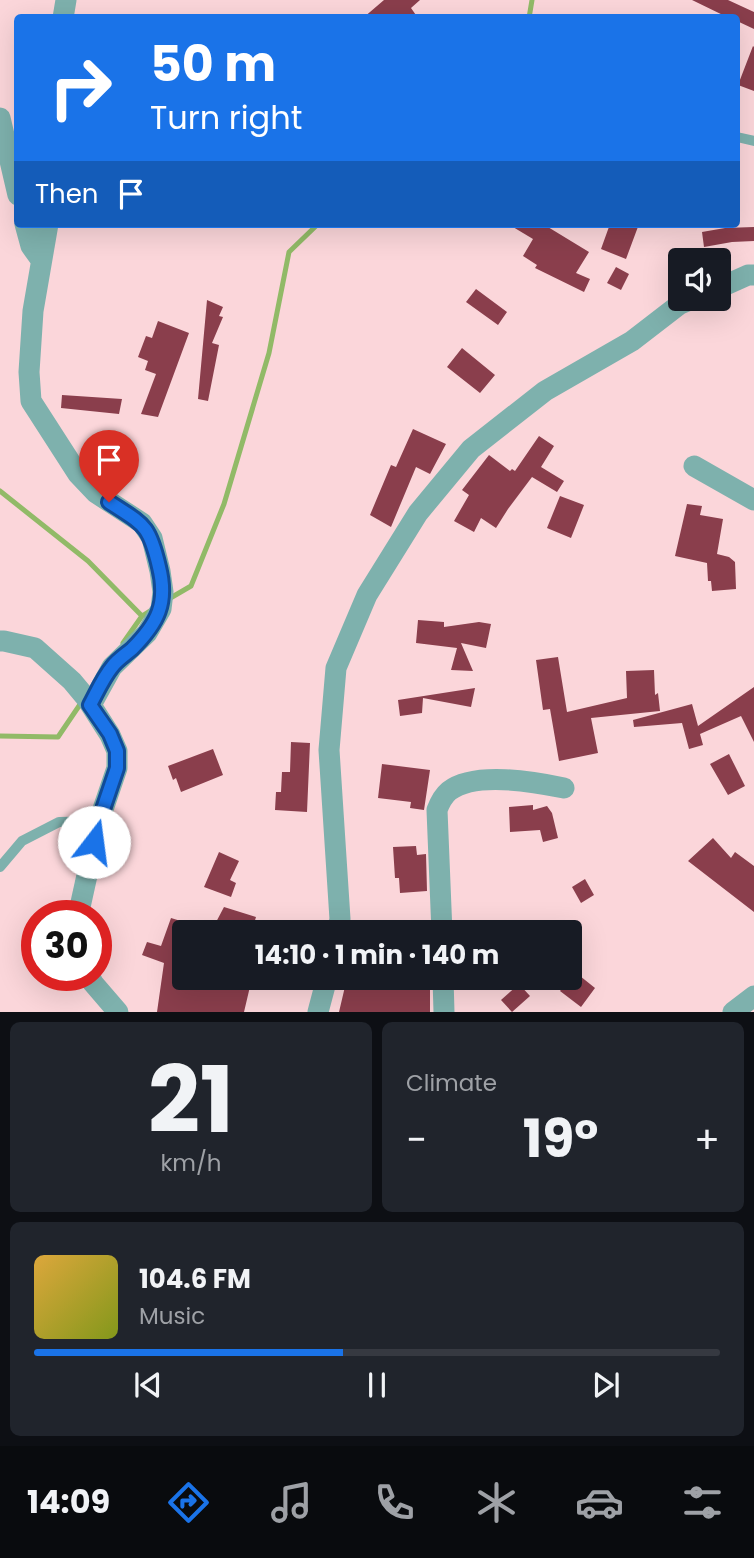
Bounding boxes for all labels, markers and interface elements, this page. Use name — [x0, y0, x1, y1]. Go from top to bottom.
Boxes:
text: 50 m — [150, 30, 276, 98]
icon: right — [35, 42, 126, 133]
text: Turn right — [150, 95, 302, 140]
icon: arrive — [112, 175, 150, 213]
text: Then — [35, 176, 98, 212]
map controls — [668, 248, 731, 311]
button: sound — [668, 248, 731, 311]
pin — [79, 430, 139, 502]
icon: arrive — [90, 441, 128, 479]
position arrow — [57, 805, 131, 879]
speed limit sign: 30 — [21, 900, 112, 991]
text: 14:10 · 1 min · 140 m — [255, 937, 499, 973]
text: 21 — [148, 1036, 234, 1164]
text: Climate — [406, 1067, 497, 1099]
text: 19° — [523, 1102, 598, 1175]
text: − — [406, 1113, 427, 1166]
text: + — [694, 1113, 720, 1166]
text: km/h — [160, 1147, 222, 1179]
text: 104.6 FM — [139, 1261, 251, 1297]
text: Music — [139, 1300, 205, 1332]
icon: previous — [129, 1366, 167, 1404]
icon: pause — [358, 1366, 396, 1404]
icon: next — [587, 1366, 625, 1404]
icon: directions — [164, 1478, 213, 1527]
icon: music — [267, 1478, 316, 1527]
icon: phone — [370, 1478, 419, 1527]
icon: climate — [472, 1478, 521, 1527]
icon: car — [575, 1478, 624, 1527]
icon: filters — [678, 1478, 727, 1527]
text: 14:09 — [27, 1479, 110, 1524]

